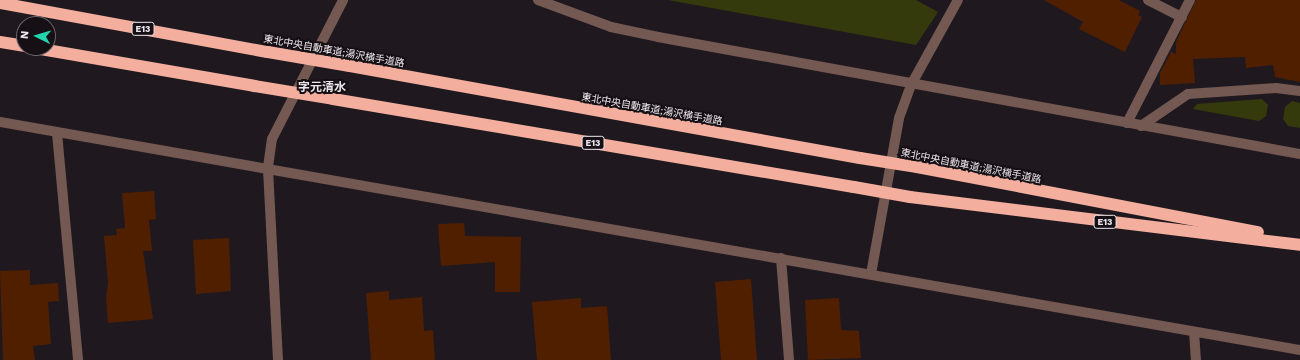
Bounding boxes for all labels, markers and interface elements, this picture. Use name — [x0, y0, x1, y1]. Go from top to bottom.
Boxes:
north arrow — [16, 16, 56, 56]
road number: E13 — [131, 22, 155, 36]
text: N — [18, 30, 31, 40]
street label: 東北中央自動車道;湯沢横手道路 — [263, 33, 405, 69]
district label: 字元清水 — [298, 81, 346, 95]
street label: 東北中央自動車道;湯沢横手道路 — [581, 91, 723, 127]
road number: E13 — [581, 136, 605, 150]
street label: 東北中央自動車道;湯沢横手道路 — [900, 146, 1042, 186]
road number: E13 — [1093, 215, 1117, 229]

